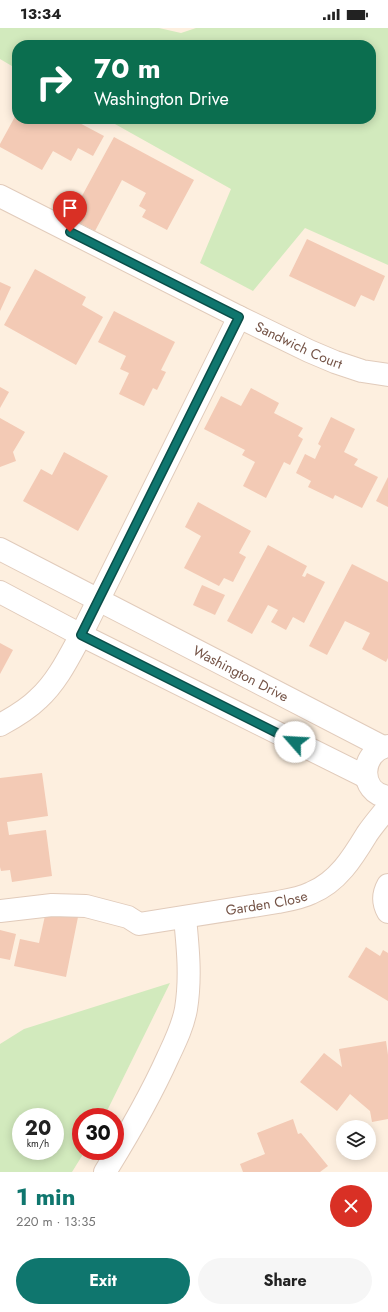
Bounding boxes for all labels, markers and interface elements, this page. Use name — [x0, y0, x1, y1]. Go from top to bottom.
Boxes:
text: 13:34 — [20, 3, 62, 25]
text: 70 m — [94, 48, 161, 89]
icon: right — [28, 56, 80, 108]
text: Washington Drive — [94, 86, 229, 112]
pin — [53, 191, 87, 232]
icon: arrive — [59, 197, 81, 219]
street label: Sandwich Court — [252, 316, 345, 374]
street label: Washington Drive — [190, 640, 292, 706]
position arrow — [274, 721, 316, 763]
street label: Garden Close — [224, 886, 310, 920]
speed limit sign: 30 — [72, 1108, 124, 1160]
text: 20 — [25, 1114, 51, 1143]
map controls — [336, 1120, 376, 1160]
button: layers — [336, 1120, 376, 1160]
text: km/h — [27, 1136, 49, 1151]
text: 1 min — [16, 1179, 76, 1214]
button: close — [330, 1185, 372, 1227]
text: 220 m · 13:35 — [16, 1212, 96, 1231]
button: Exit — [16, 1258, 190, 1304]
button: Share — [198, 1258, 372, 1304]

